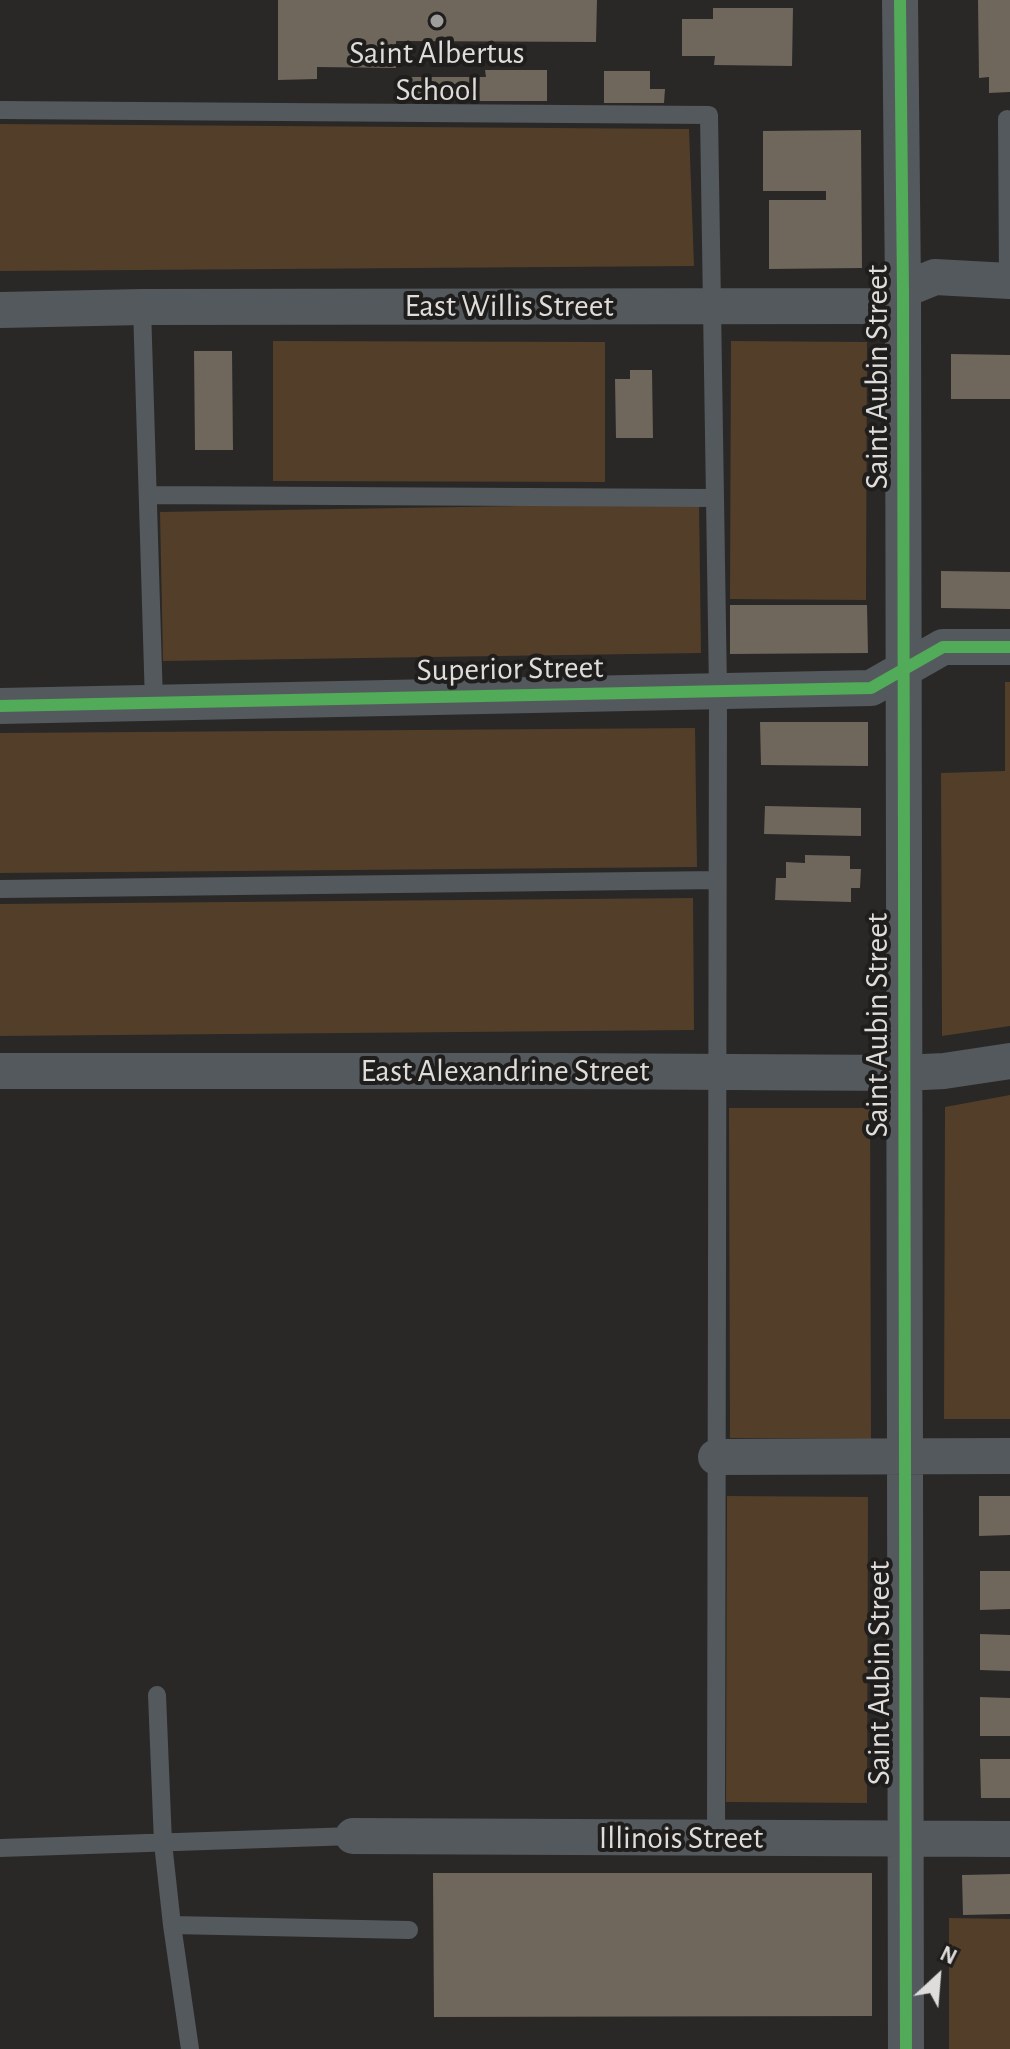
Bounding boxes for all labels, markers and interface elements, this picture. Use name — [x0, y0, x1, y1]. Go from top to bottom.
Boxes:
marker: Saint Albertus School — [428, 12, 446, 30]
place label: Saint Albertus School — [349, 34, 525, 109]
street label: Saint Aubin Street — [858, 265, 896, 489]
street label: East Willis Street — [404, 287, 614, 325]
street label: Superior Street — [416, 648, 604, 690]
street label: Saint Aubin Street — [858, 913, 896, 1137]
street label: East Alexandrine Street — [361, 1052, 649, 1090]
street label: Saint Aubin Street — [860, 1561, 898, 1785]
street label: Illinois Street — [599, 1819, 763, 1857]
north arrow — [898, 1937, 978, 2017]
text: N — [937, 1942, 960, 1969]

